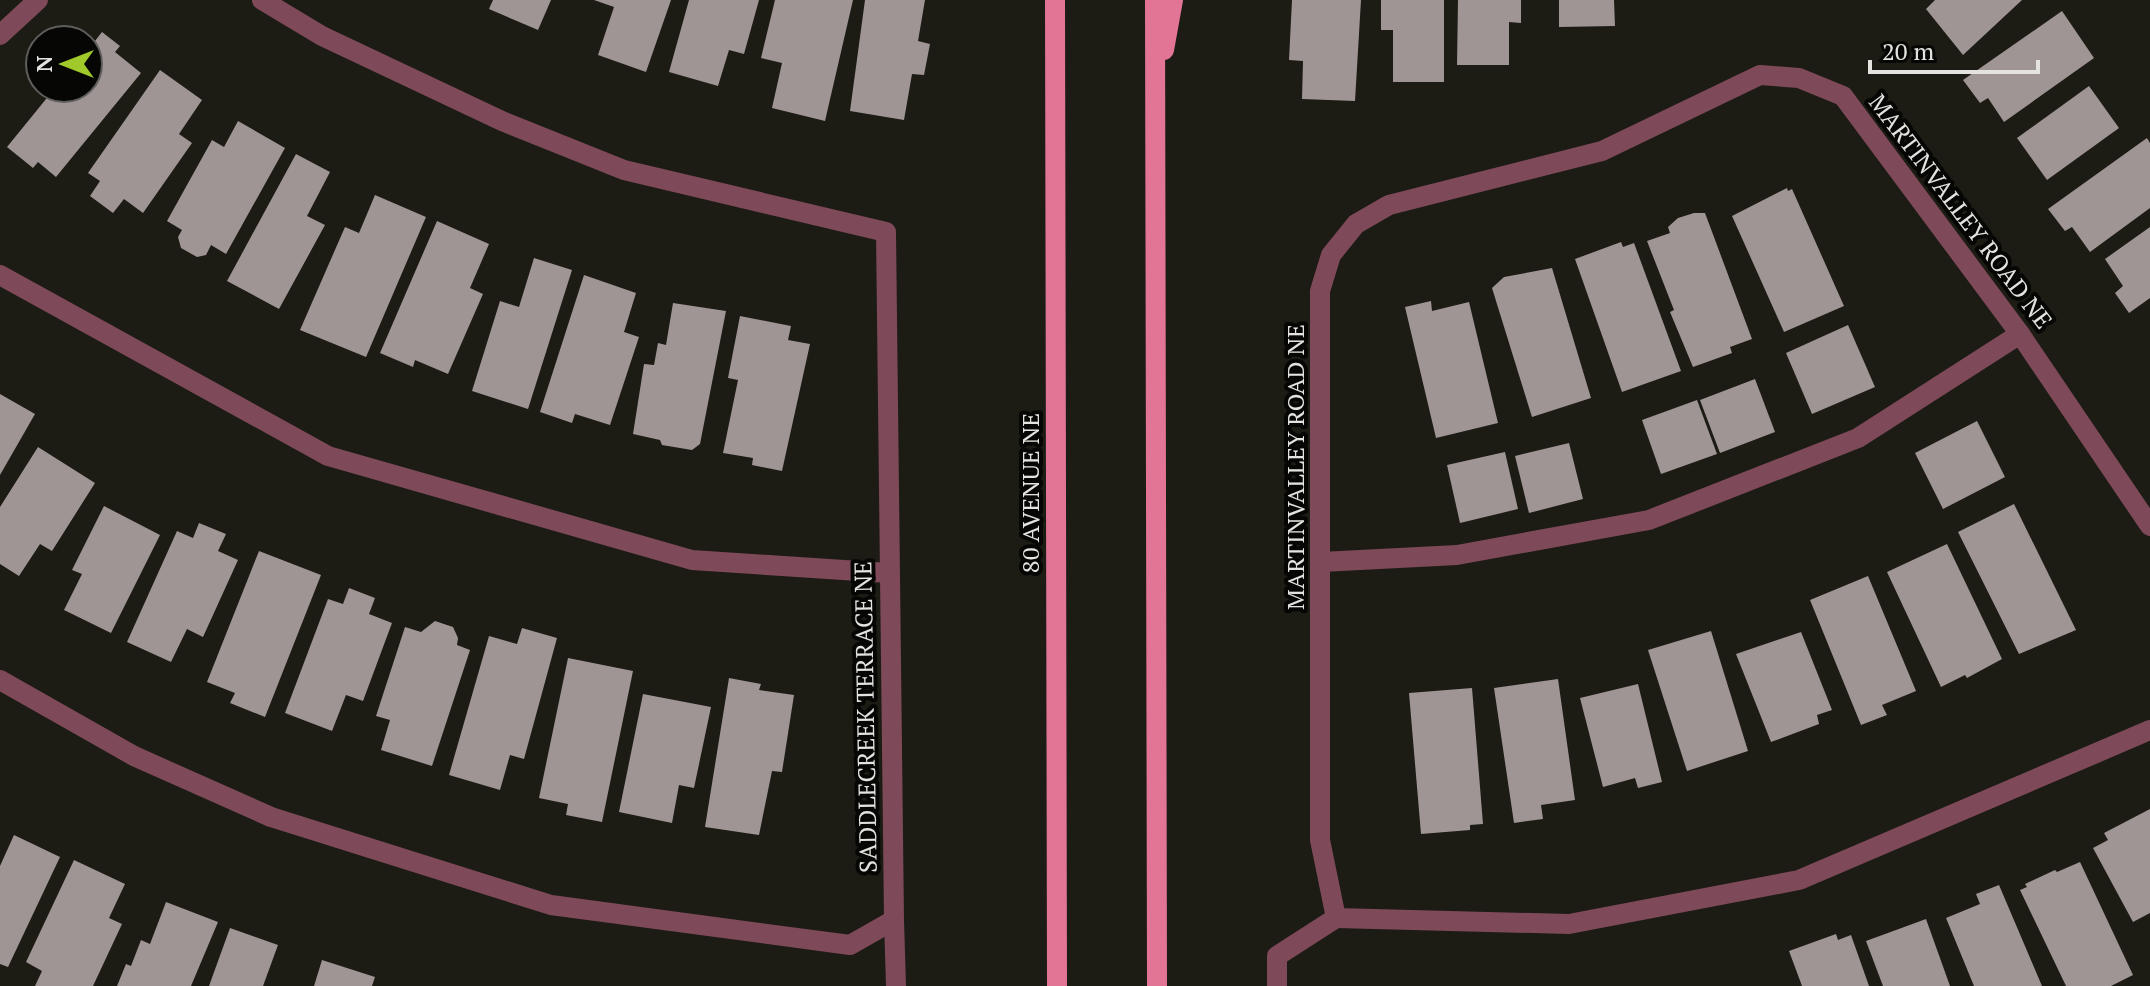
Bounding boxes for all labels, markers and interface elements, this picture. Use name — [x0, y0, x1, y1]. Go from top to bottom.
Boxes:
north arrow — [24, 24, 104, 104]
scale bar — [1870, 24, 2038, 74]
text: 20 m — [1882, 35, 1934, 67]
text: N — [29, 55, 58, 72]
street label: MARTINVALLEY ROAD NE — [1862, 87, 2060, 335]
street label: MARTINVALLEY ROAD NE — [1279, 324, 1311, 610]
street label: 80 AVENUE NE — [1014, 413, 1046, 573]
street label: SADDLECREEK TERRACE NE — [846, 561, 884, 873]

